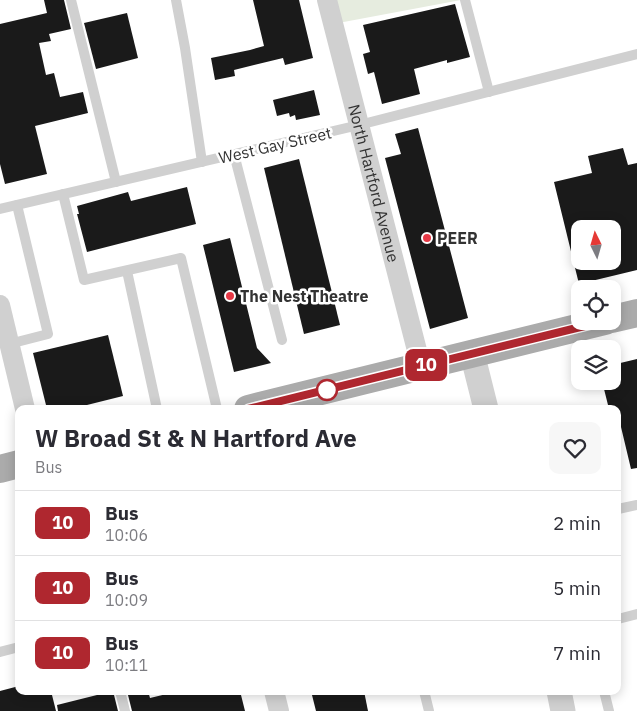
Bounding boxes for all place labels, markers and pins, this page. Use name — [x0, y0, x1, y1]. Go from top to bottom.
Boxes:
place label: PEER — [437, 228, 478, 248]
marker: PEER — [421, 232, 433, 244]
place label: The Nest Theatre — [240, 286, 368, 306]
marker: The Nest Theatre — [224, 290, 236, 302]
unlabelled marker — [316, 379, 338, 401]

